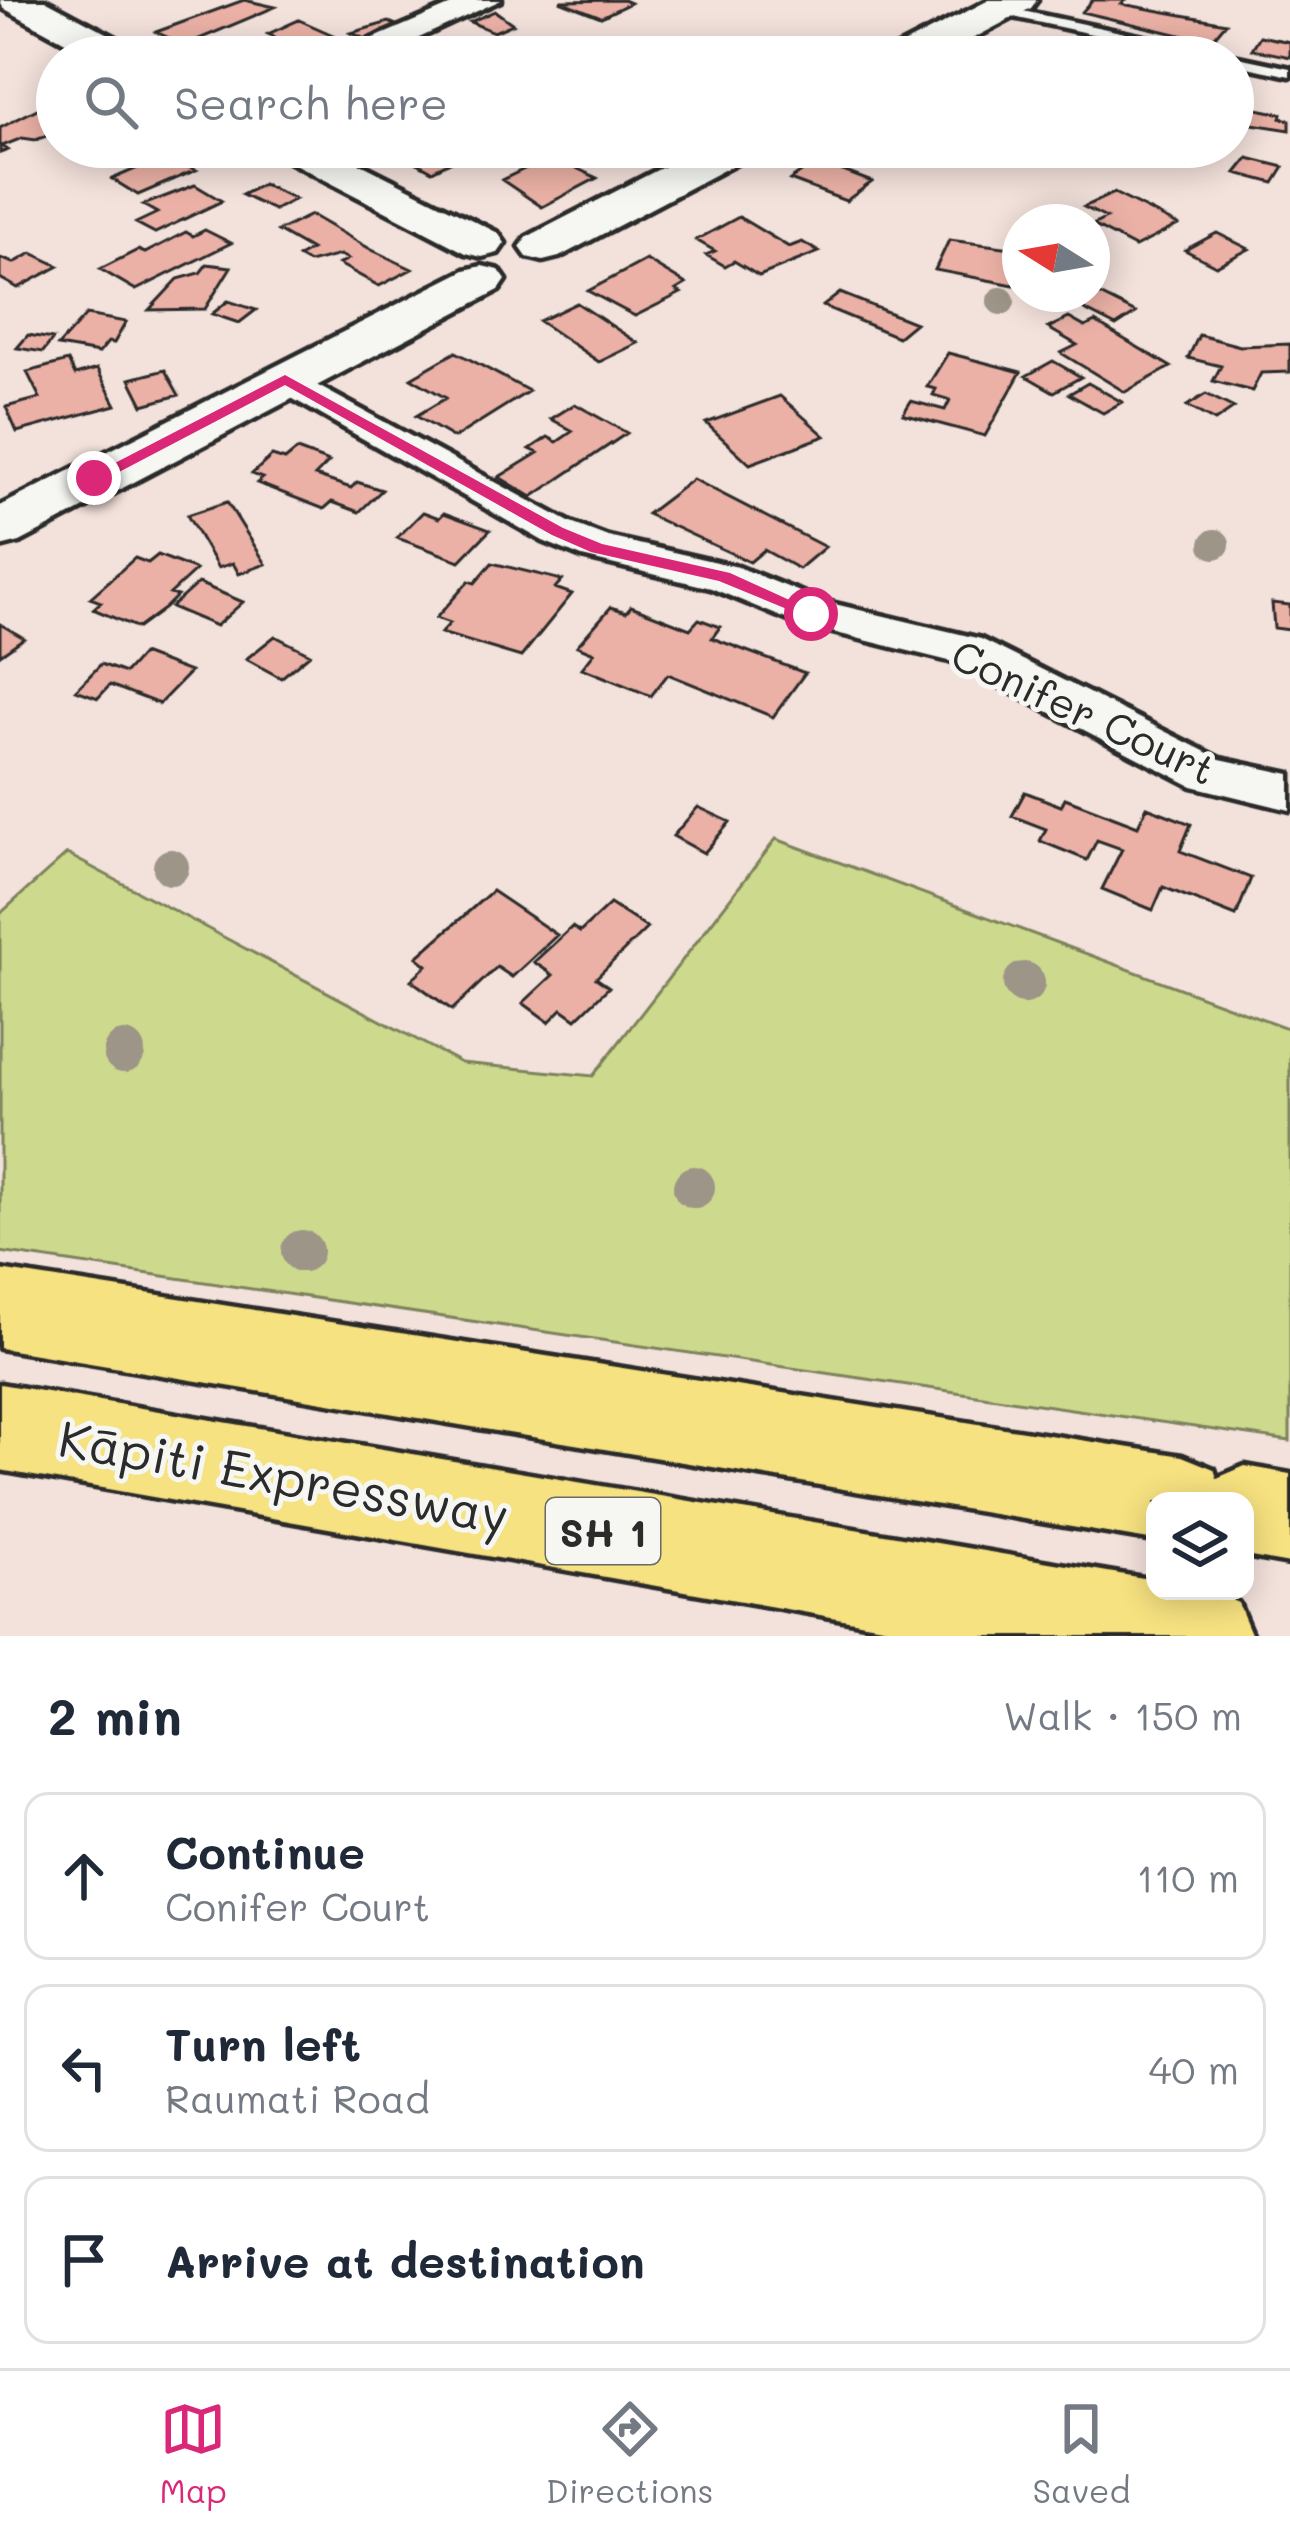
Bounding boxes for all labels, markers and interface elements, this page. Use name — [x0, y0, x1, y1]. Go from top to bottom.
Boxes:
search box — [36, 36, 1254, 168]
icon: search — [78, 69, 144, 135]
text: Search here — [174, 73, 448, 131]
north arrow — [1002, 204, 1110, 312]
route end — [67, 451, 121, 505]
route start — [784, 587, 838, 641]
street label: Conifer Court — [943, 626, 1225, 796]
street label: Kāpiti Expressway — [54, 1402, 514, 1548]
map controls — [1146, 1492, 1254, 1600]
button: layers — [1146, 1492, 1254, 1600]
road number: SH 1 — [546, 1498, 660, 1564]
text: 2 min — [48, 1681, 182, 1748]
text: Walk · 150 m — [1003, 1689, 1242, 1740]
text: Continue — [165, 1822, 365, 1880]
icon: ahead — [51, 1843, 117, 1909]
text: 110 m — [1137, 1851, 1239, 1902]
text: Conifer Court — [165, 1880, 430, 1931]
text: Turn left — [165, 2014, 361, 2072]
icon: left — [51, 2035, 117, 2101]
text: 40 m — [1148, 2043, 1239, 2094]
text: Raumati Road — [165, 2072, 430, 2123]
icon: arrive — [51, 2227, 117, 2293]
text: Arrive at destination — [165, 2231, 645, 2289]
tab: Map — [160, 2396, 227, 2511]
tab: Directions — [546, 2396, 713, 2511]
tab: Saved — [1033, 2396, 1130, 2511]

